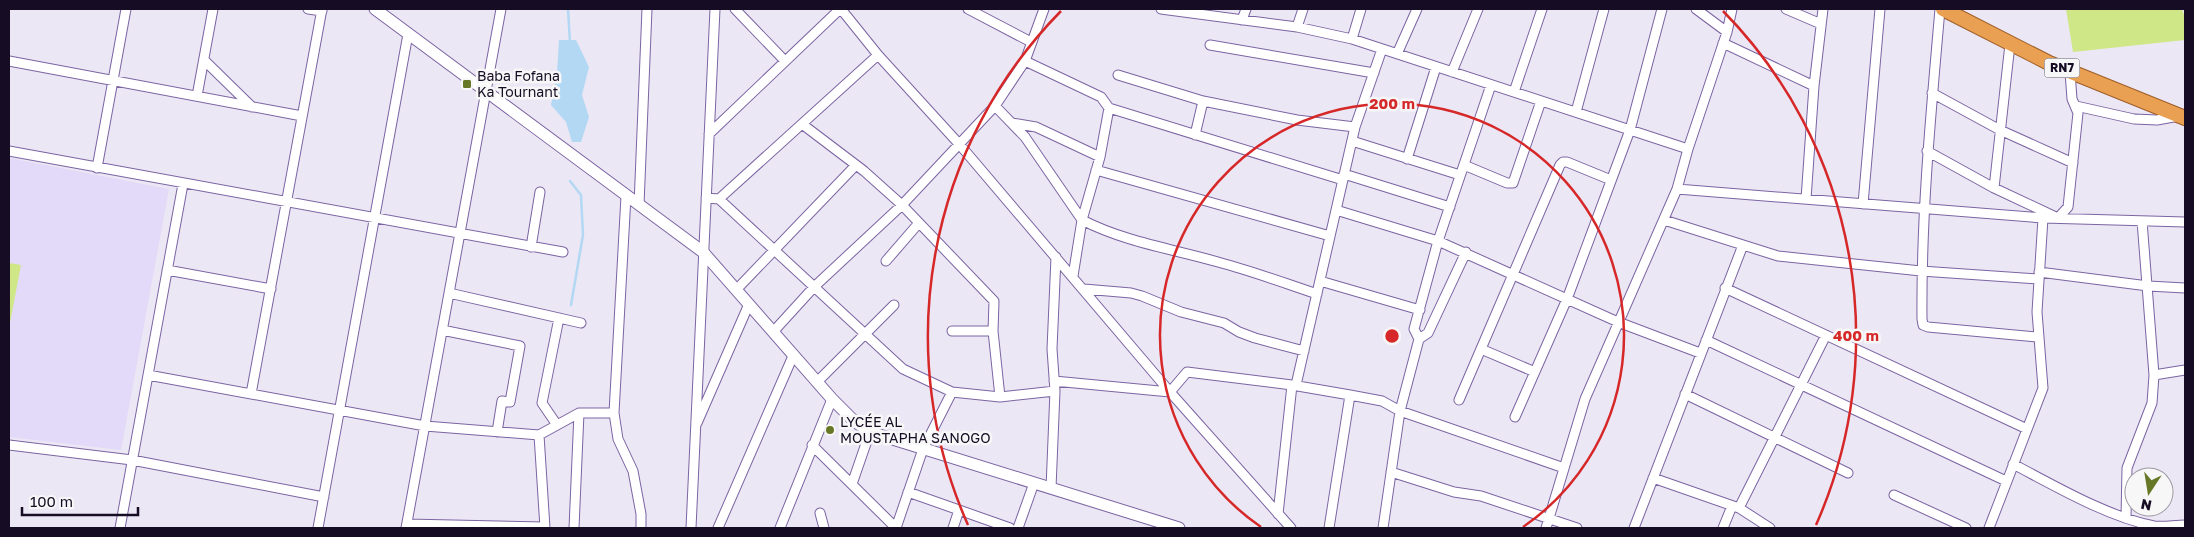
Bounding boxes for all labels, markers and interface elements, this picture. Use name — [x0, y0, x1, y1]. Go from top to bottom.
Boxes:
road number: RN7 — [2044, 58, 2080, 78]
place label: Baba Fofana Ka Tournant — [477, 67, 560, 100]
marker: Baba Fofana Ka Tournant — [461, 78, 473, 90]
text: 200 m — [1369, 94, 1415, 112]
text: 400 m — [1833, 326, 1879, 344]
centre of rings — [1383, 327, 1401, 345]
place label: LYCÉE AL MOUSTAPHA SANOGO — [840, 413, 991, 446]
marker: LYCÉE AL MOUSTAPHA SANOGO — [824, 424, 836, 436]
north arrow — [2124, 467, 2174, 517]
scale bar — [22, 484, 139, 516]
text: 100 m — [30, 492, 73, 510]
text: N — [2139, 496, 2153, 515]

